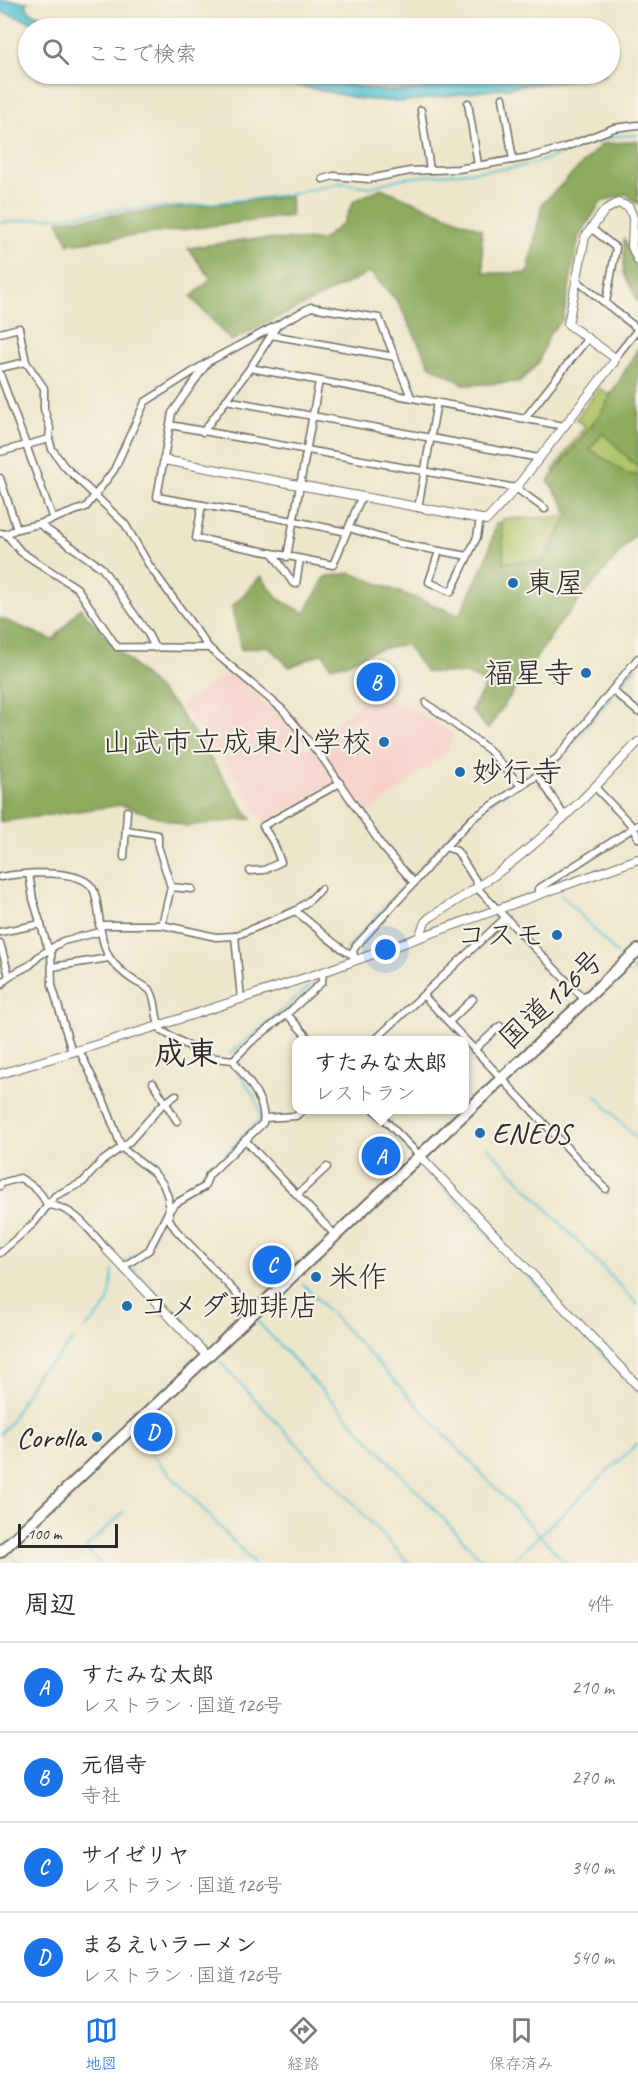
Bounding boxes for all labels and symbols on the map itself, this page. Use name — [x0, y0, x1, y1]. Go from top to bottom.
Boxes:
place label: 東屋 — [525, 564, 585, 602]
marker: 東屋 — [506, 576, 520, 590]
place label: 福星寺 — [484, 654, 574, 692]
pin: B — [356, 660, 395, 704]
marker: 福星寺 — [579, 666, 593, 680]
place label: 山武市立成東小学校 — [102, 723, 372, 761]
marker: 山武市立成東小学校 — [377, 735, 391, 749]
place label: 妙行寺 — [472, 753, 562, 791]
marker: 妙行寺 — [453, 765, 467, 779]
place label: コスモ — [456, 916, 545, 954]
marker: コスモ — [550, 928, 564, 942]
your location — [371, 935, 400, 964]
street label: 国道126号 — [490, 941, 612, 1057]
district label: 成東 — [154, 1033, 218, 1074]
place label: ENEOS — [492, 1114, 574, 1152]
marker: ENEOS — [473, 1126, 487, 1140]
pin: A — [362, 1134, 400, 1178]
pin: C — [252, 1242, 292, 1288]
place label: 米作 — [328, 1258, 388, 1296]
marker: 米作 — [309, 1270, 323, 1284]
place label: コメダ珈琲店 — [139, 1287, 319, 1325]
marker: コメダ珈琲店 — [120, 1299, 134, 1313]
pin: D — [134, 1410, 172, 1454]
place label: Corolla — [16, 1418, 88, 1456]
marker: Corolla — [90, 1430, 104, 1444]
scale bar — [18, 1521, 118, 1548]

